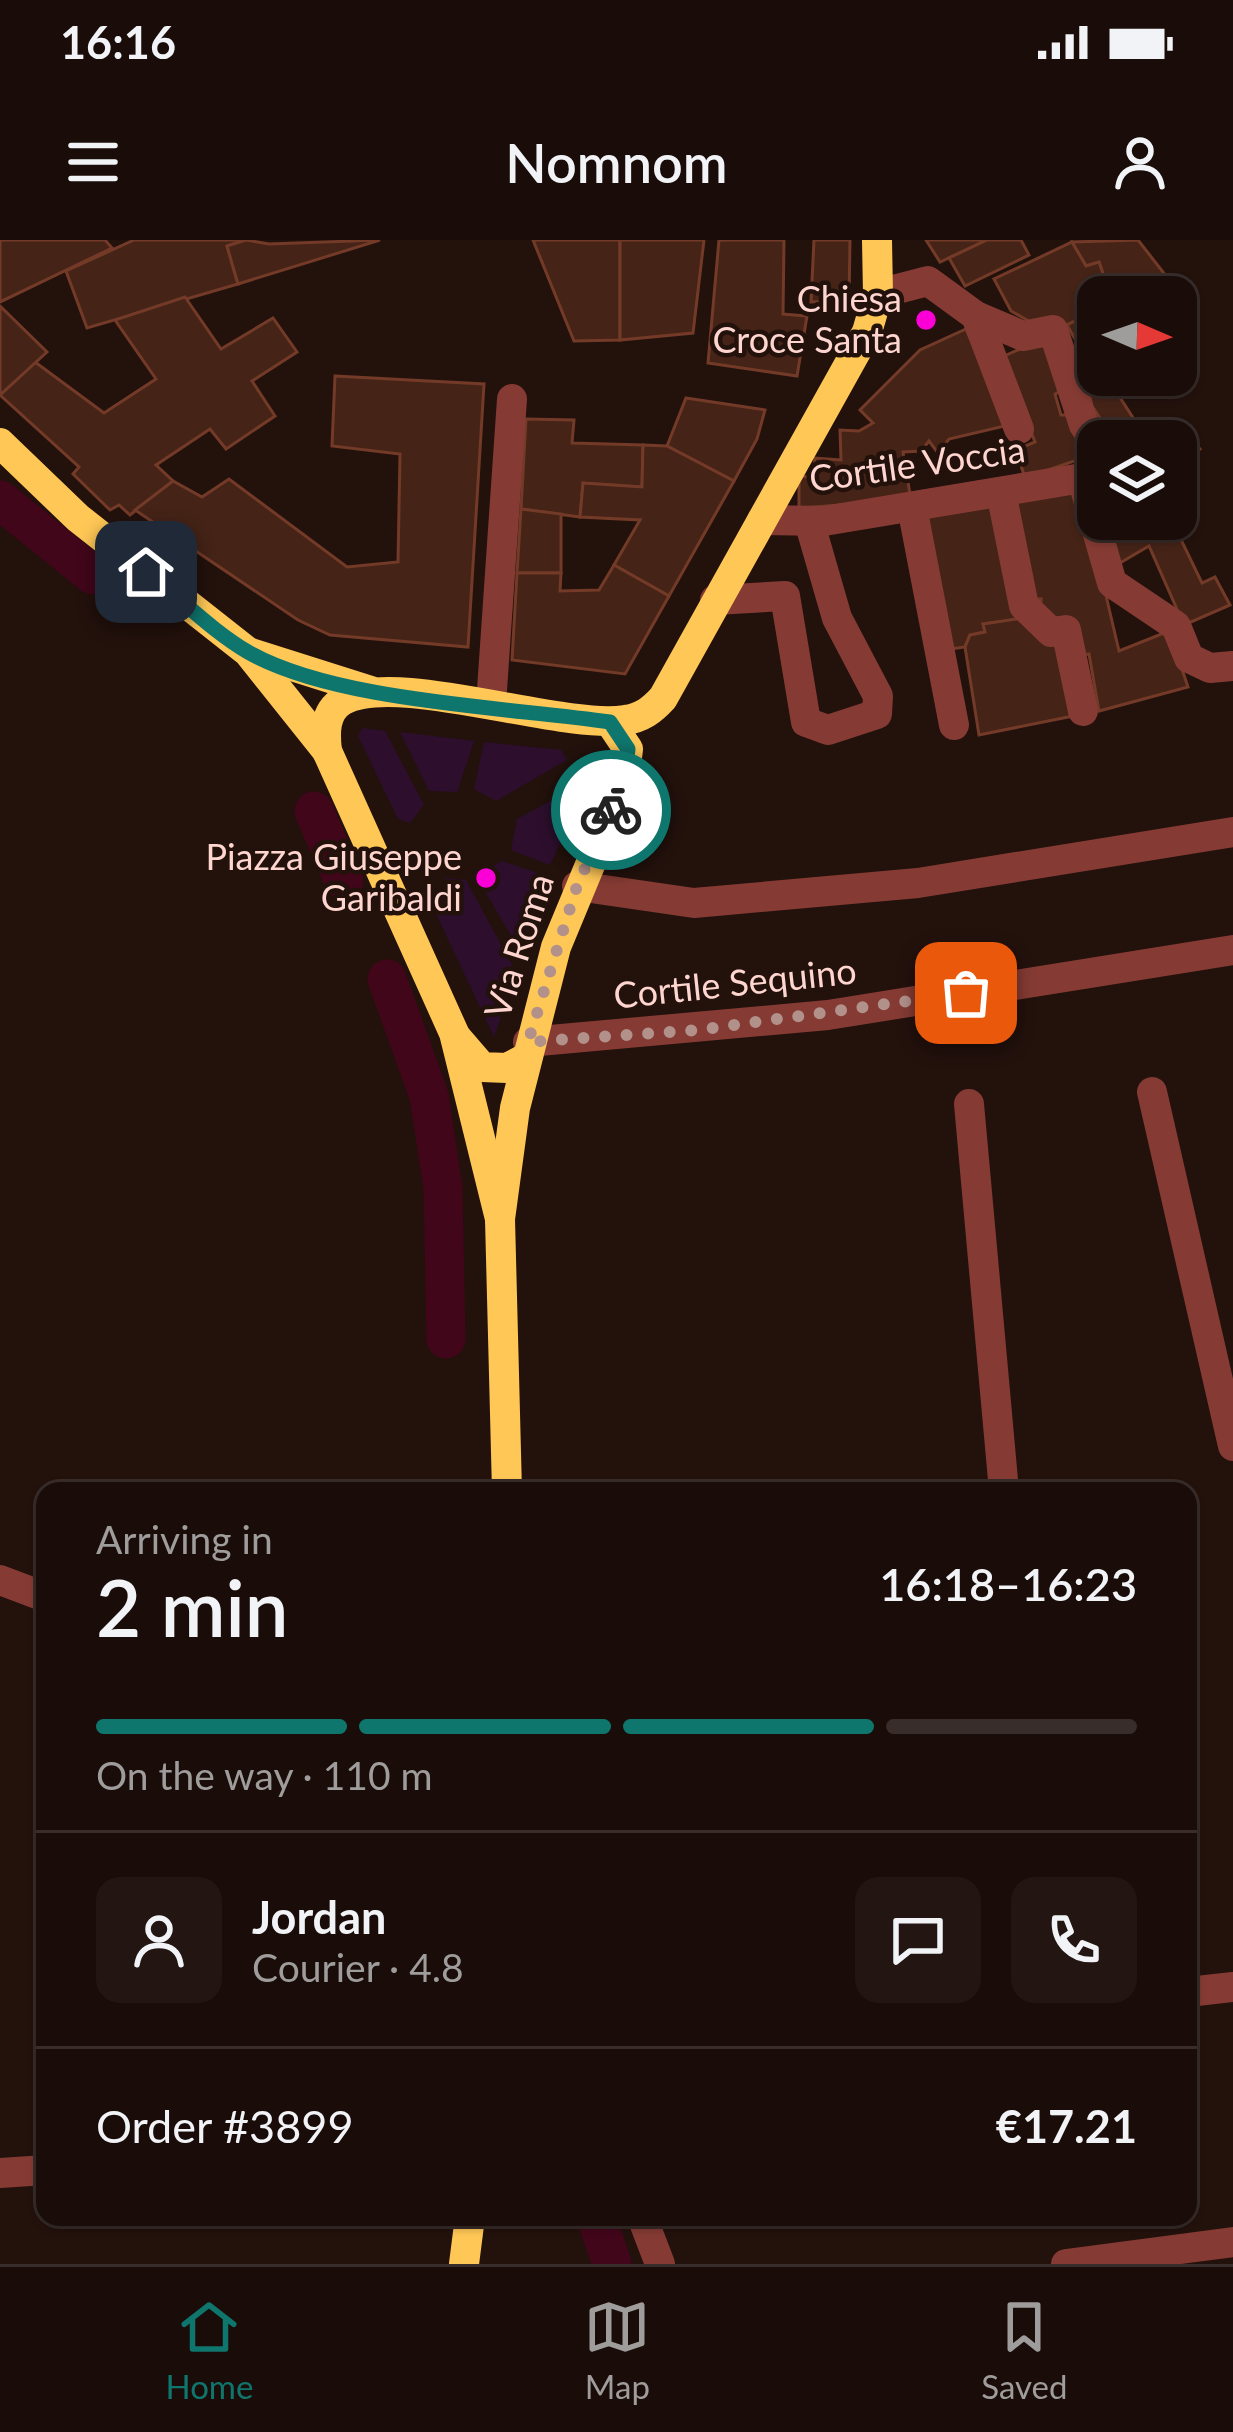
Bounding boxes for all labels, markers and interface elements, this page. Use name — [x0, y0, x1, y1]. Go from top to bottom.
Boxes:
text: 16:16 — [60, 15, 176, 69]
icon: menu — [60, 129, 126, 195]
icon: person — [1107, 129, 1173, 195]
text: Nomnom — [505, 130, 728, 195]
place label: Chiesa Croce Santa — [712, 276, 902, 361]
north arrow — [1077, 276, 1197, 396]
map controls — [1077, 276, 1197, 540]
marker: Chiesa Croce Santa — [913, 307, 939, 333]
button: layers — [1077, 420, 1197, 540]
street label: Cortile Voccia — [806, 426, 1028, 500]
pin — [95, 521, 197, 623]
icon: home — [113, 539, 179, 605]
courier — [551, 750, 671, 870]
icon: bike — [578, 777, 644, 843]
place label: Piazza Giuseppe Garibaldi — [205, 834, 462, 919]
marker: Piazza Giuseppe Garibaldi — [473, 865, 499, 891]
street label: Via Roma — [474, 868, 562, 1024]
pin — [915, 942, 1017, 1044]
street label: Cortile Sequino — [611, 947, 858, 1017]
icon: bag — [933, 960, 999, 1026]
text: Arriving in — [96, 1516, 273, 1562]
text: 16:18–16:23 — [879, 1557, 1137, 1611]
text: 2 min — [96, 1560, 289, 1654]
text: On the way · 110 m — [96, 1752, 433, 1798]
button: person — [96, 1877, 222, 2003]
button: chat — [855, 1877, 981, 2003]
button: phone — [1011, 1877, 1137, 2003]
text: Jordan — [252, 1890, 386, 1944]
text: Courier · 4.8 — [252, 1944, 464, 1990]
text: Order #3899 — [96, 2099, 354, 2153]
text: €17.21 — [996, 2099, 1137, 2153]
tab: Home — [165, 2294, 253, 2406]
tab: Map — [584, 2294, 650, 2406]
tab: Saved — [981, 2294, 1068, 2406]

